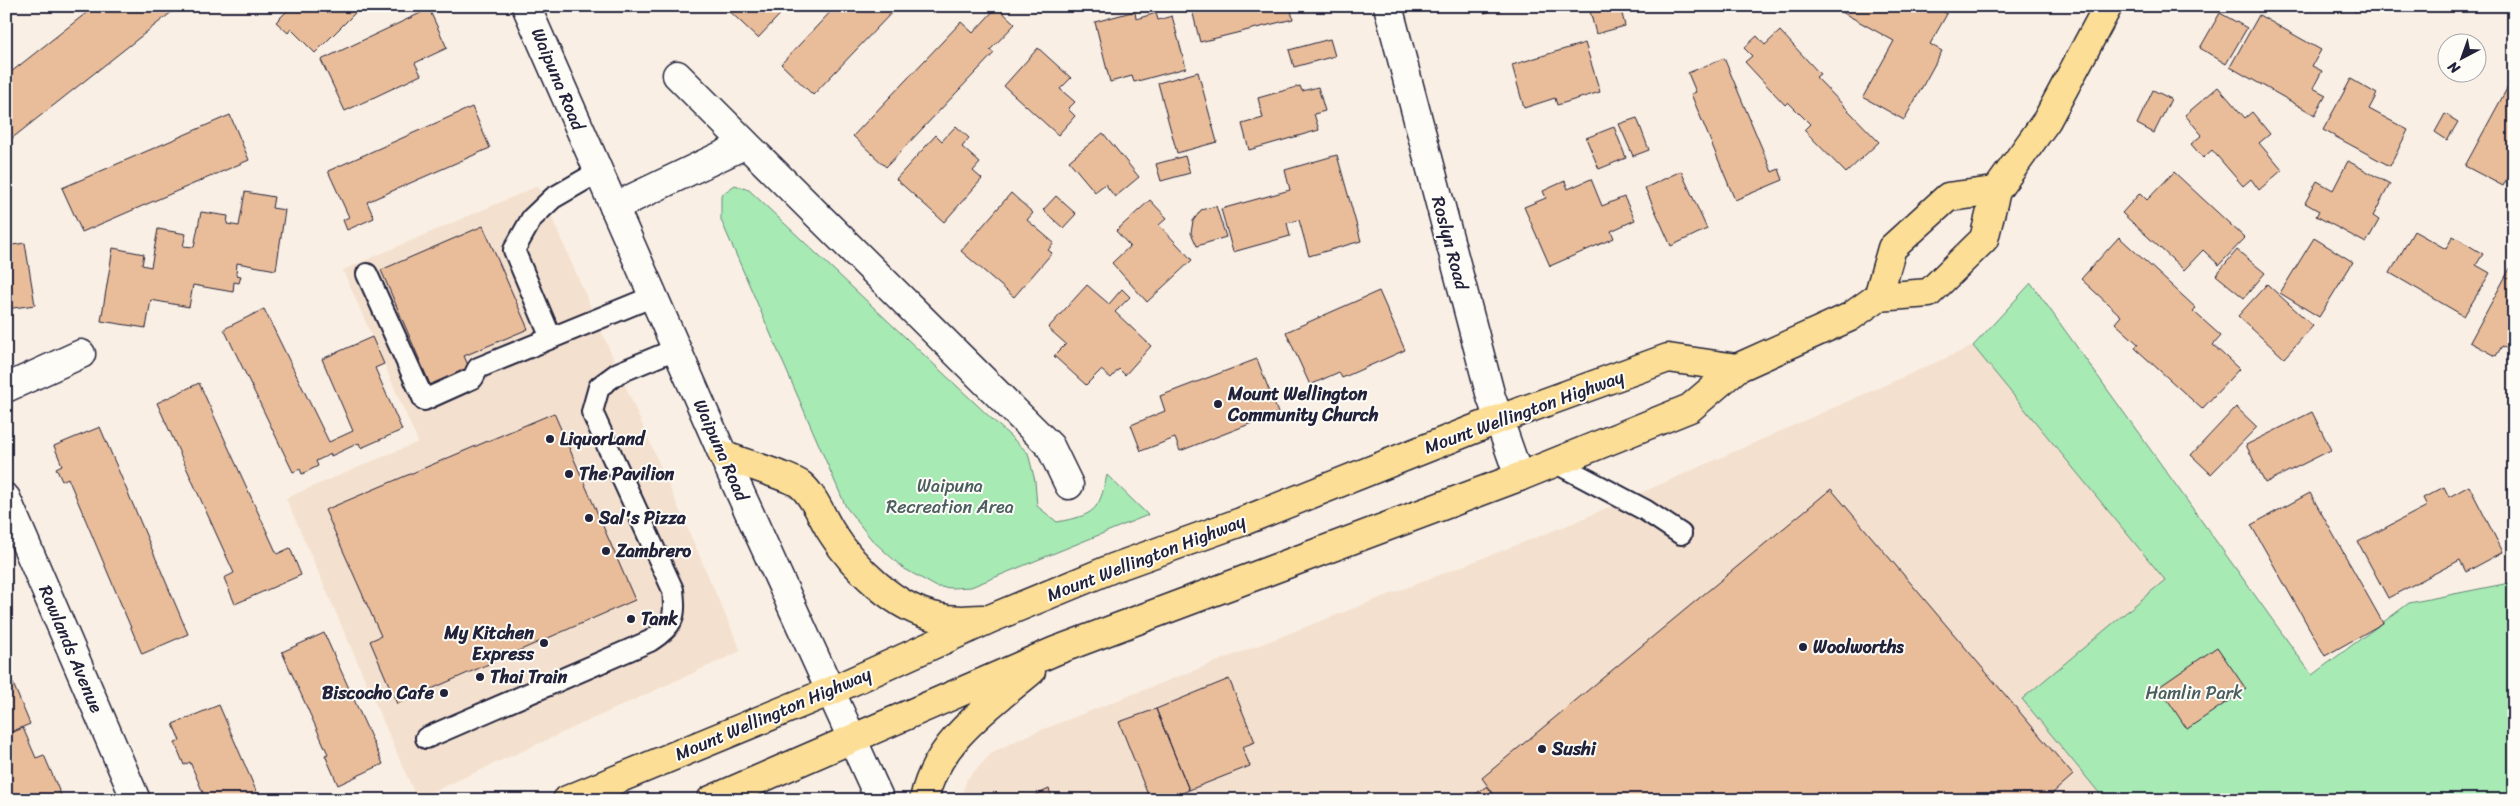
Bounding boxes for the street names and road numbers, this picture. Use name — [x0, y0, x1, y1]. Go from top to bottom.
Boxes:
street label: Waipuna Road — [522, 23, 595, 137]
street label: Roslyn Road — [1422, 193, 1478, 295]
street label: Mount Wellington Highway — [1419, 361, 1629, 463]
street label: Waipuna Road — [684, 394, 758, 508]
street label: Mount Wellington Highway — [1042, 505, 1251, 611]
street label: Rowlands Avenue — [30, 580, 112, 718]
street label: Mount Wellington Highway — [670, 658, 877, 770]

